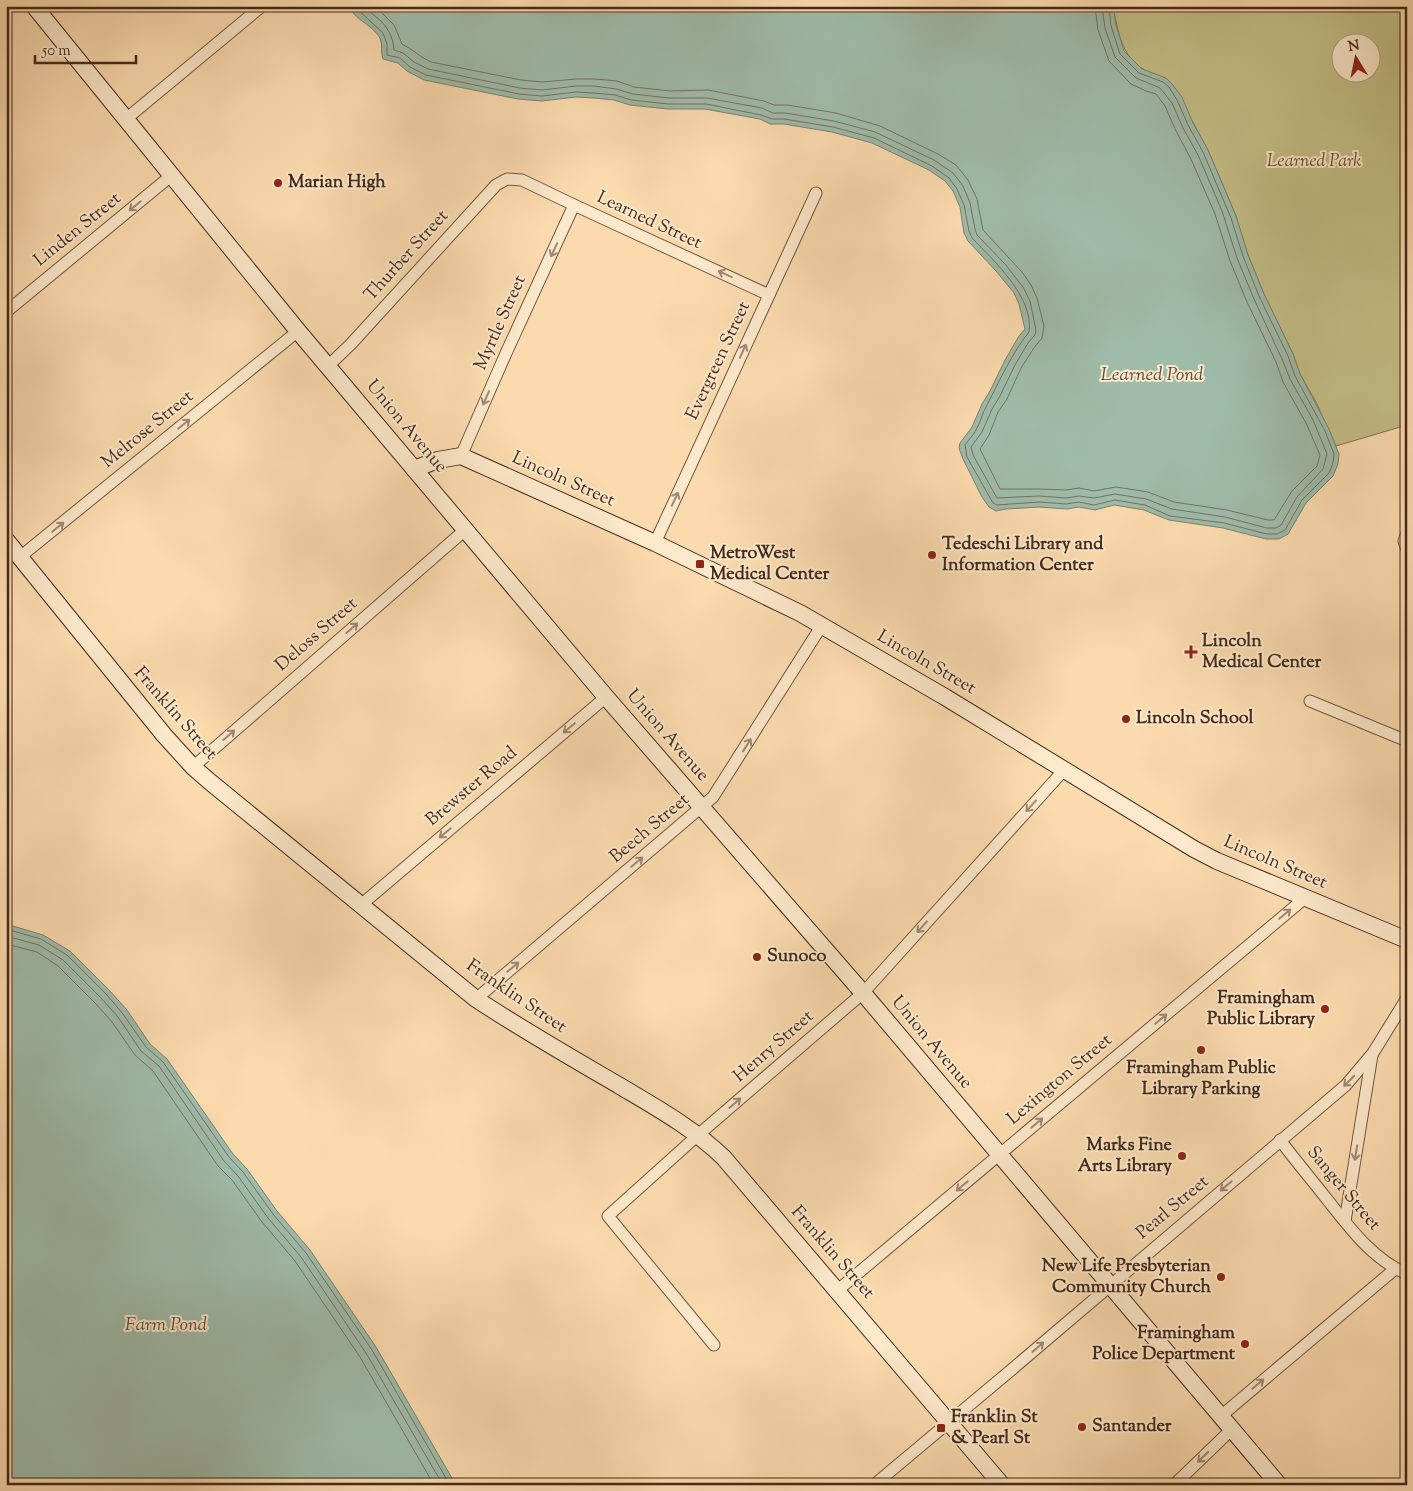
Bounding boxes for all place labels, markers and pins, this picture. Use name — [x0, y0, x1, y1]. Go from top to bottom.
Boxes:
place label: Marian High — [288, 170, 386, 196]
marker: Marian High — [272, 177, 284, 189]
place label: Tedeschi Library and Information Center — [942, 532, 1104, 579]
place label: MetroWest Medical Center — [710, 541, 830, 588]
marker: Tedeschi Library and Information Center — [926, 549, 938, 561]
marker: MetroWest Medical Center — [694, 558, 706, 570]
place label: Lincoln Medical Center — [1202, 629, 1322, 676]
marker: Lincoln Medical Center — [1184, 645, 1198, 659]
place label: Lincoln School — [1136, 706, 1255, 732]
marker: Lincoln School — [1120, 713, 1132, 725]
place label: Sunoco — [767, 944, 827, 970]
marker: Sunoco — [751, 951, 763, 963]
place label: Framingham Public Library — [1207, 986, 1315, 1033]
marker: Framingham Public Library — [1319, 1003, 1331, 1015]
marker: Framingham Public Library Parking — [1195, 1044, 1207, 1056]
place label: Framingham Public Library Parking — [1126, 1056, 1277, 1103]
place label: Marks Fine Arts Library — [1078, 1133, 1173, 1180]
marker: Marks Fine Arts Library — [1176, 1150, 1188, 1162]
place label: New Life Presbyterian Community Church — [1042, 1254, 1211, 1301]
marker: New Life Presbyterian Community Church — [1215, 1271, 1227, 1283]
place label: Framingham Police Department — [1092, 1321, 1236, 1368]
marker: Framingham Police Department — [1239, 1338, 1251, 1350]
place label: Franklin St & Pearl St — [951, 1405, 1039, 1452]
place label: Santander — [1092, 1414, 1172, 1440]
marker: Santander — [1076, 1421, 1088, 1433]
marker: Franklin St & Pearl St — [935, 1422, 947, 1434]

